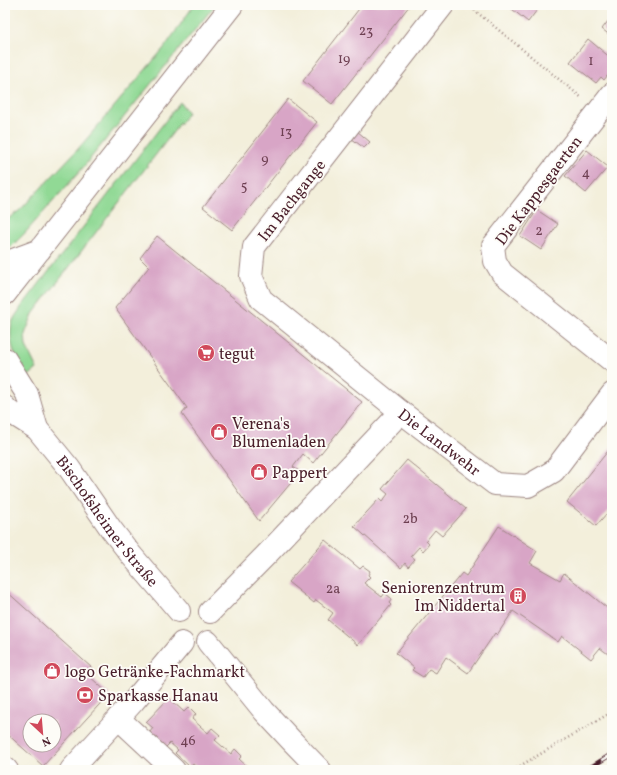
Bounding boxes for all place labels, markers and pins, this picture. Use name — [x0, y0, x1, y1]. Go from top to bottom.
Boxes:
supermarket icon: tegut — [196, 343, 216, 363]
place label: tegut — [219, 344, 255, 366]
place label: Verena's Blumenladen — [232, 414, 326, 454]
shop icon: Verena's Blumenladen — [209, 422, 229, 442]
shop icon: Pappert — [249, 462, 269, 482]
place label: Pappert — [272, 463, 328, 485]
place label: Seniorenzentrum Im Niddertal — [381, 578, 505, 618]
building icon: Seniorenzentrum Im Niddertal — [508, 586, 528, 606]
shop icon: logo Getränke-Fachmarkt — [42, 661, 62, 681]
place label: logo Getränke-Fachmarkt — [65, 662, 246, 684]
bank icon: Sparkasse Hanau — [75, 685, 95, 705]
place label: Sparkasse Hanau — [98, 686, 218, 708]

